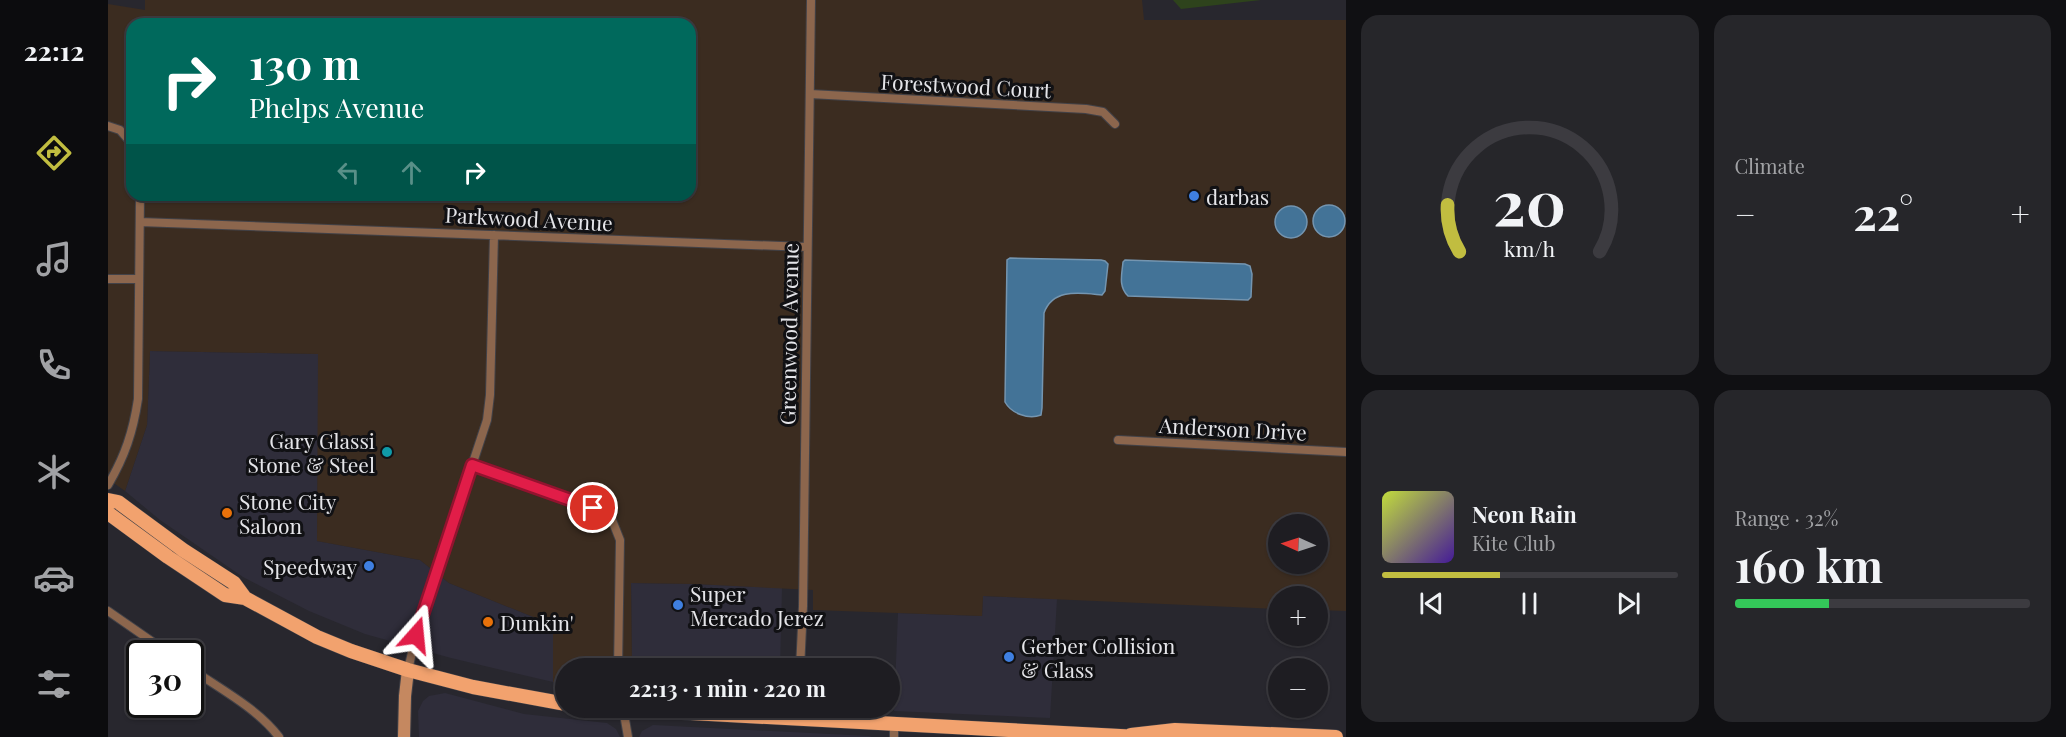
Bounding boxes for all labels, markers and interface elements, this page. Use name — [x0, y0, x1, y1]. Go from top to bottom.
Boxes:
text: 22:12 — [24, 32, 84, 68]
text: 130 m — [249, 35, 360, 91]
icon: right — [150, 42, 228, 120]
street label: Forestwood Court — [880, 67, 1053, 103]
text: Phelps Avenue — [249, 89, 424, 125]
icon: directions — [33, 132, 75, 174]
text: Climate — [1735, 152, 1805, 179]
icon: left — [332, 156, 365, 189]
icon: ahead — [395, 156, 428, 189]
icon: right — [458, 156, 491, 189]
text: 20 — [1493, 158, 1566, 242]
place label: darbas — [1206, 182, 1269, 210]
text: 22° — [1853, 182, 1913, 242]
marker: darbas — [1187, 189, 1201, 203]
text: − — [1735, 191, 1756, 235]
text: + — [2011, 191, 2030, 235]
street label: Parkwood Avenue — [444, 200, 614, 236]
text: km/h — [1504, 234, 1556, 262]
icon: music — [33, 238, 75, 280]
street label: Greenwood Avenue — [772, 243, 804, 425]
icon: phone — [33, 344, 75, 386]
street label: Anderson Drive — [1157, 410, 1308, 446]
place label: Gary Glassi Stone & Steel — [247, 426, 375, 478]
marker: Gary Glassi Stone & Steel — [380, 445, 394, 459]
icon: climate — [33, 451, 75, 493]
pin — [567, 482, 618, 533]
place label: Stone City Saloon — [239, 487, 337, 539]
icon: arrive — [576, 491, 609, 524]
text: Neon Rain — [1472, 499, 1577, 529]
text: Range · 32% — [1735, 504, 1838, 531]
marker: Stone City Saloon — [220, 506, 234, 520]
north arrow — [1268, 514, 1328, 574]
map controls — [1268, 514, 1328, 718]
text: Kite Club — [1472, 529, 1556, 556]
text: 160 km — [1735, 534, 1883, 594]
place label: Speedway — [263, 552, 357, 580]
icon: car — [33, 557, 75, 599]
marker: Speedway — [362, 559, 376, 573]
place label: Super Mercado Jerez — [690, 579, 824, 631]
button: + — [1268, 586, 1328, 646]
icon: previous — [1415, 587, 1448, 620]
icon: pause — [1513, 587, 1546, 620]
icon: next — [1612, 587, 1645, 620]
marker: Super Mercado Jerez — [671, 598, 685, 612]
position arrow — [384, 603, 448, 667]
place label: Dunkin' — [500, 608, 574, 636]
marker: Dunkin' — [481, 615, 495, 629]
place label: Gerber Collision & Glass — [1021, 631, 1176, 683]
speed limit sign: 30 — [126, 640, 204, 718]
marker: Gerber Collision & Glass — [1002, 650, 1016, 664]
button: − — [1268, 658, 1328, 718]
icon: filters — [33, 663, 75, 705]
text: 22:13 · 1 min · 220 m — [629, 673, 826, 703]

